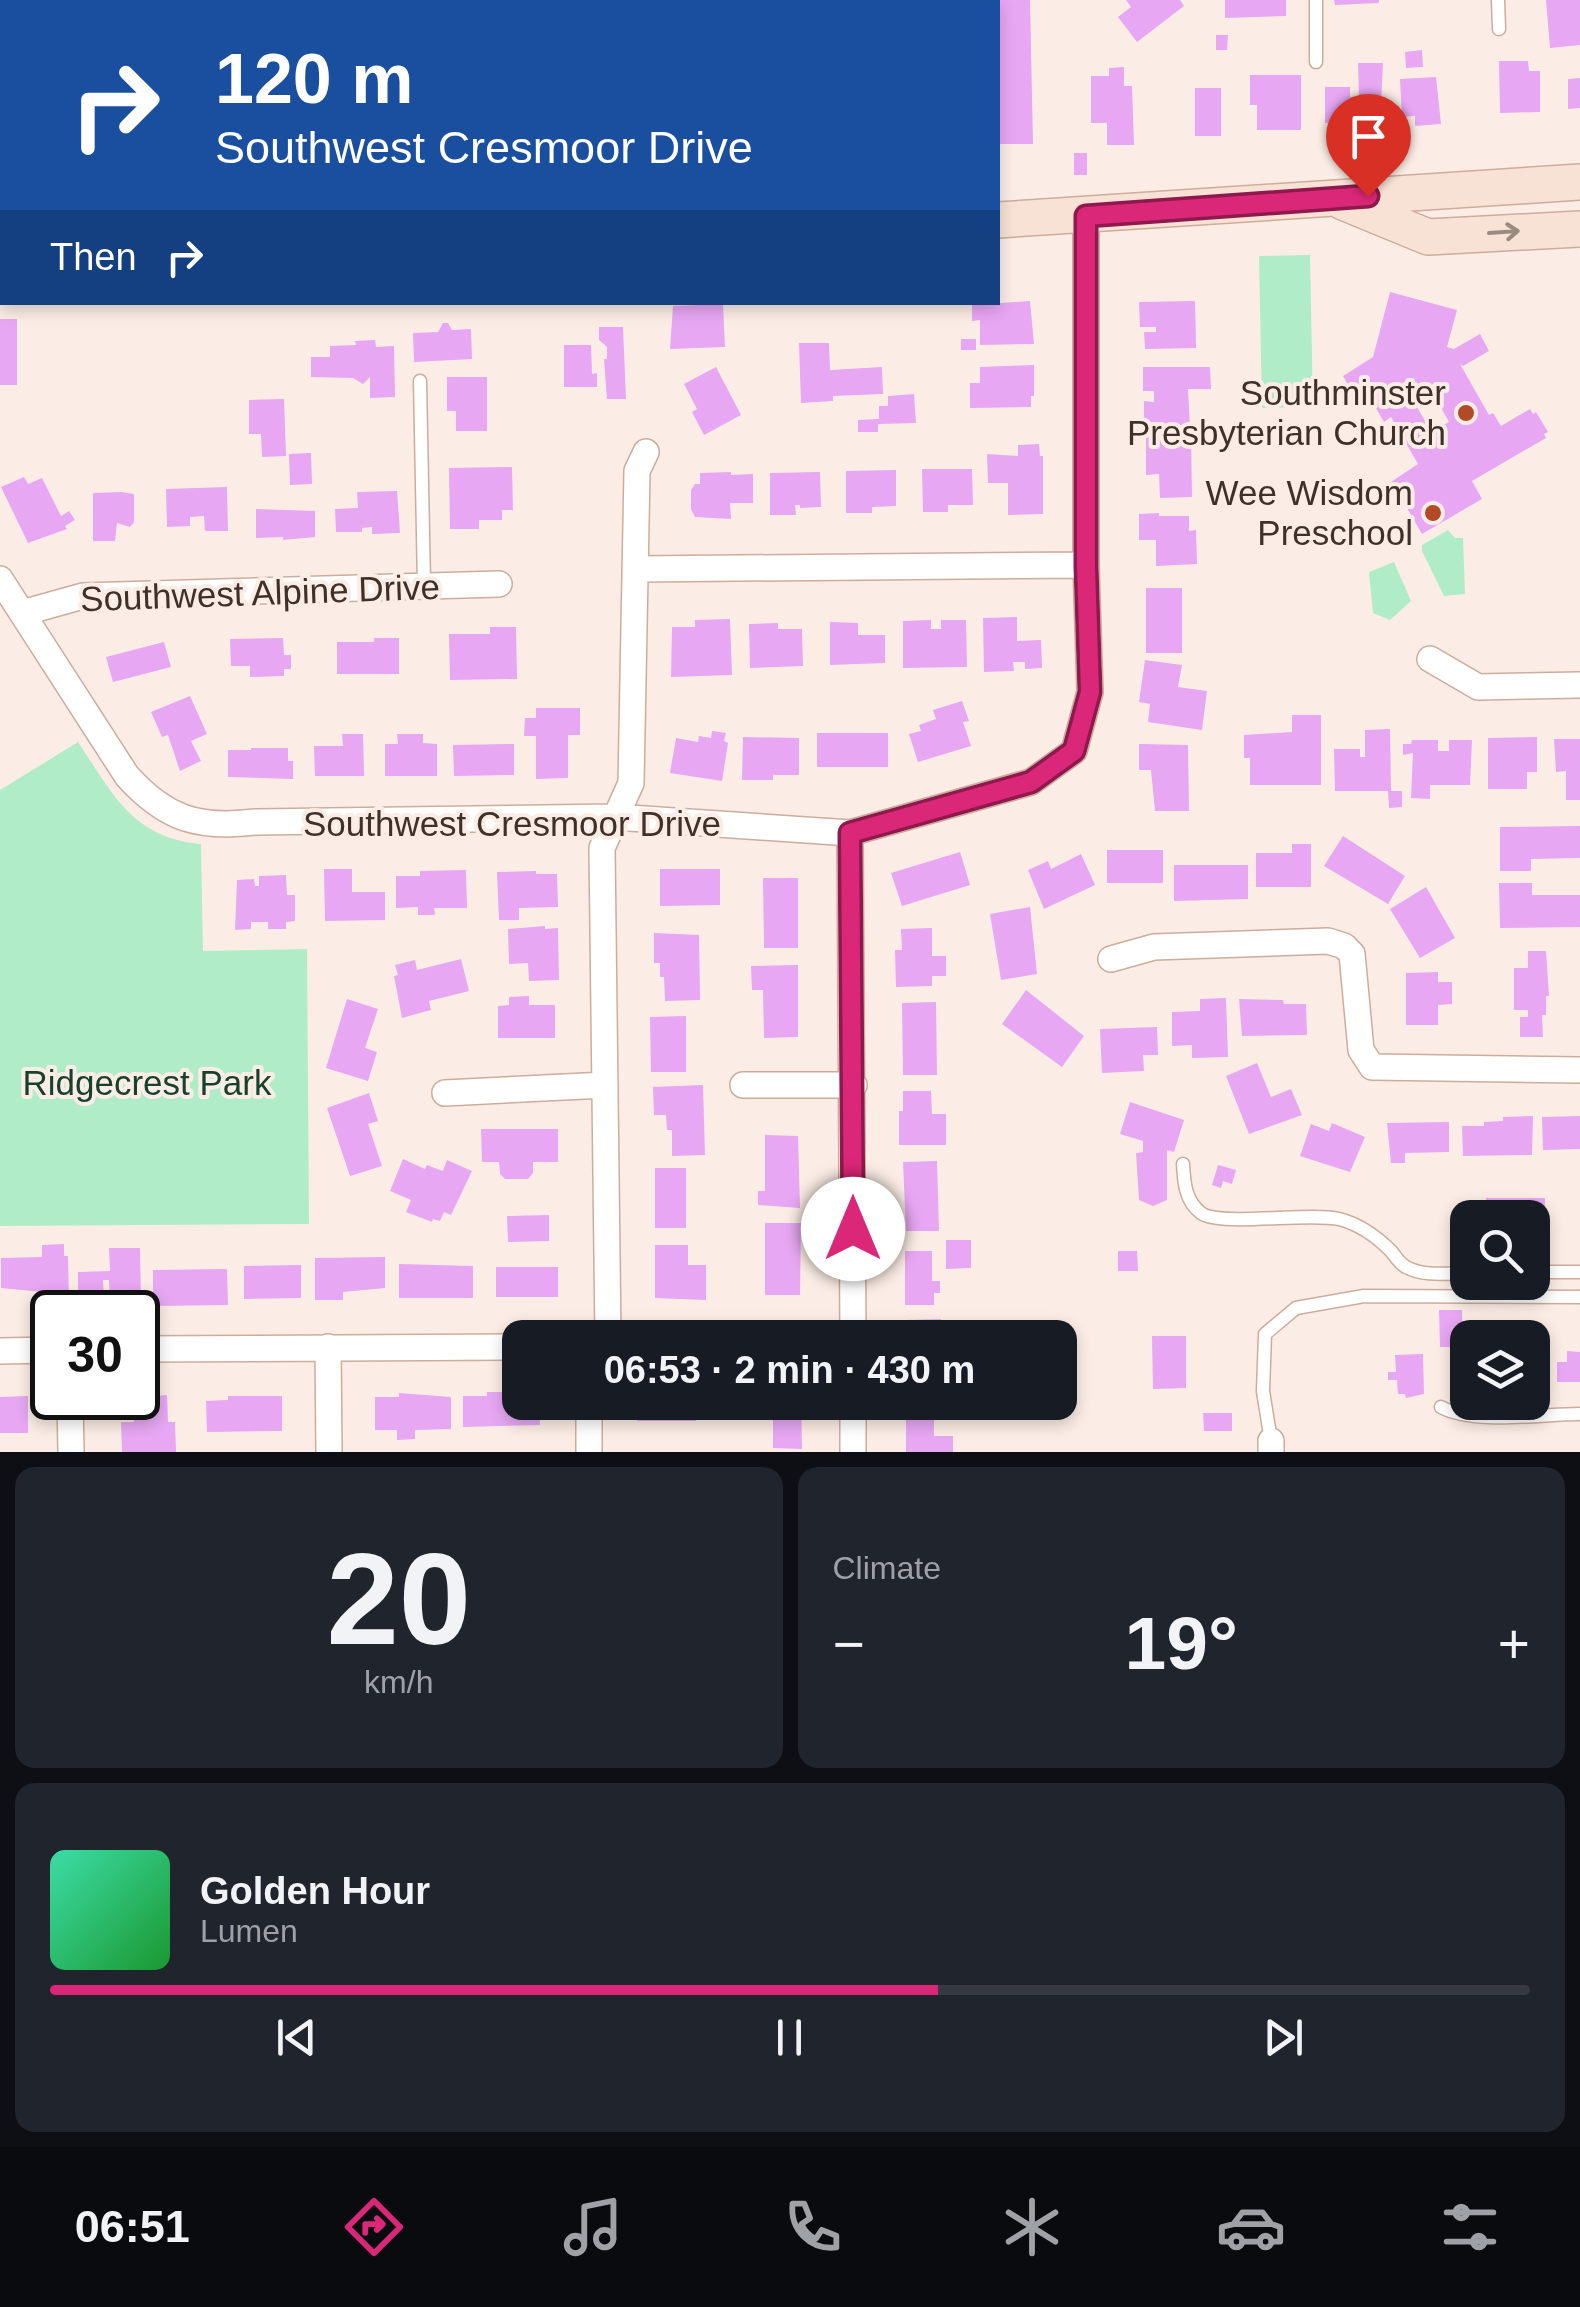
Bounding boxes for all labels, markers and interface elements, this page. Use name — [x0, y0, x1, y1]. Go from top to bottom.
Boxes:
icon: right — [50, 40, 180, 170]
text: 120 m — [215, 40, 413, 118]
pin — [1326, 94, 1411, 197]
icon: arrive — [1341, 109, 1396, 164]
text: Southwest Cresmoor Drive — [215, 122, 753, 173]
one-way arrow — [1487, 222, 1519, 241]
icon: right — [157, 230, 212, 285]
text: Then — [50, 236, 137, 278]
place label: Southminster Presbyterian Church — [1127, 373, 1446, 452]
marker: Southminster Presbyterian Church — [1455, 402, 1477, 424]
place label: Wee Wisdom Preschool — [1206, 473, 1413, 552]
marker: Wee Wisdom Preschool — [1422, 502, 1444, 524]
street label: Southwest Alpine Drive — [79, 567, 441, 618]
street label: Southwest Cresmoor Drive — [303, 804, 721, 843]
park label: Ridgecrest Park — [23, 1063, 272, 1102]
position arrow — [801, 1177, 905, 1281]
map controls — [1450, 1200, 1550, 1420]
button: search — [1450, 1200, 1550, 1300]
speed limit sign: 30 — [30, 1290, 160, 1420]
button: layers — [1450, 1320, 1550, 1420]
text: 06:53 · 2 min · 430 m — [604, 1349, 975, 1391]
text: 20 — [326, 1526, 471, 1672]
text: Climate — [833, 1550, 941, 1586]
text: 19° — [1125, 1601, 1238, 1685]
text: − — [833, 1613, 865, 1675]
text: + — [1498, 1613, 1530, 1675]
text: km/h — [364, 1664, 433, 1700]
text: Golden Hour — [200, 1870, 430, 1912]
text: Lumen — [200, 1913, 298, 1949]
icon: previous — [269, 2010, 324, 2065]
icon: pause — [762, 2010, 817, 2065]
icon: next — [1256, 2010, 1311, 2065]
icon: directions — [339, 2192, 409, 2262]
icon: music — [558, 2192, 628, 2262]
icon: phone — [778, 2192, 848, 2262]
icon: climate — [997, 2192, 1067, 2262]
icon: car — [1216, 2192, 1286, 2262]
icon: filters — [1435, 2192, 1505, 2262]
text: 06:51 — [75, 2201, 190, 2252]

